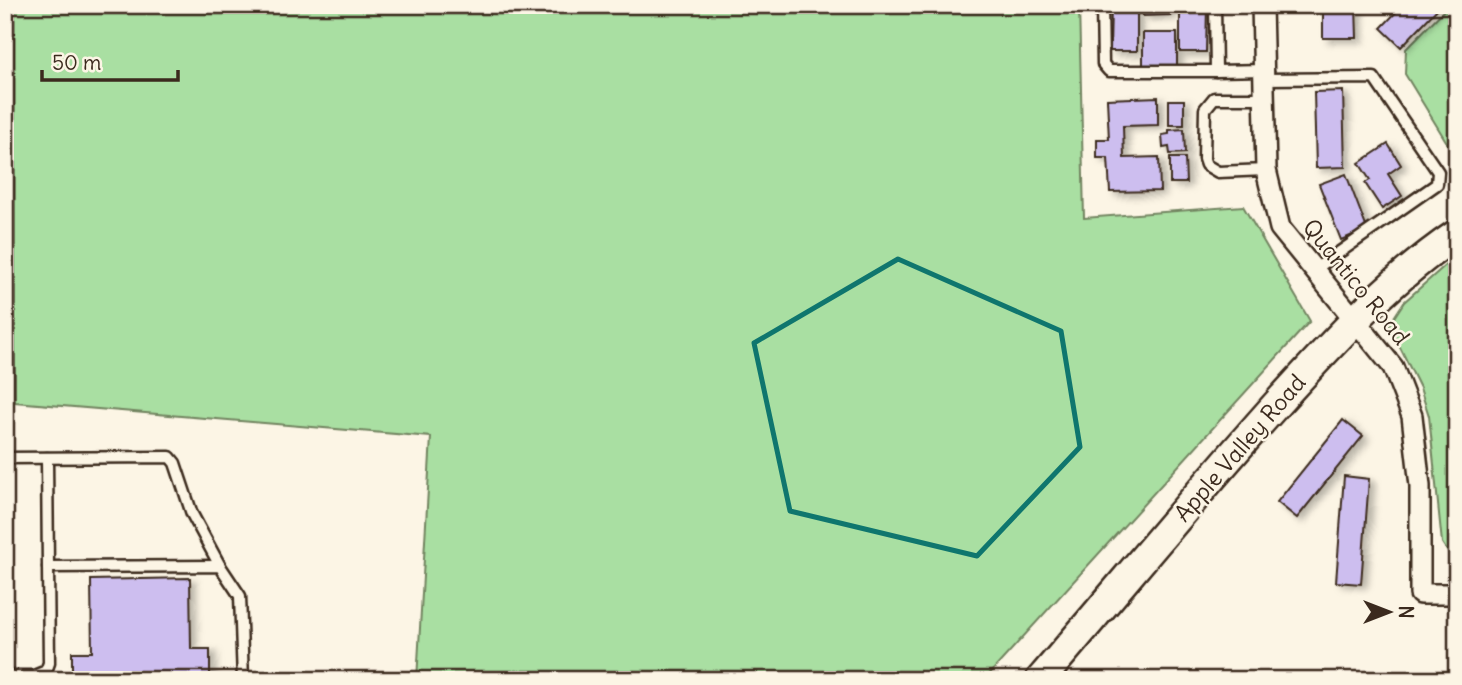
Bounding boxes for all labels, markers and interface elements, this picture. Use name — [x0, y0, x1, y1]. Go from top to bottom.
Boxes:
scale bar — [42, 38, 178, 82]
text: 50 m — [52, 49, 101, 76]
street label: Quantico Road — [1297, 213, 1416, 351]
street label: Apple Valley Road — [1168, 368, 1311, 527]
north arrow — [1354, 576, 1424, 646]
text: N — [1394, 605, 1418, 619]

